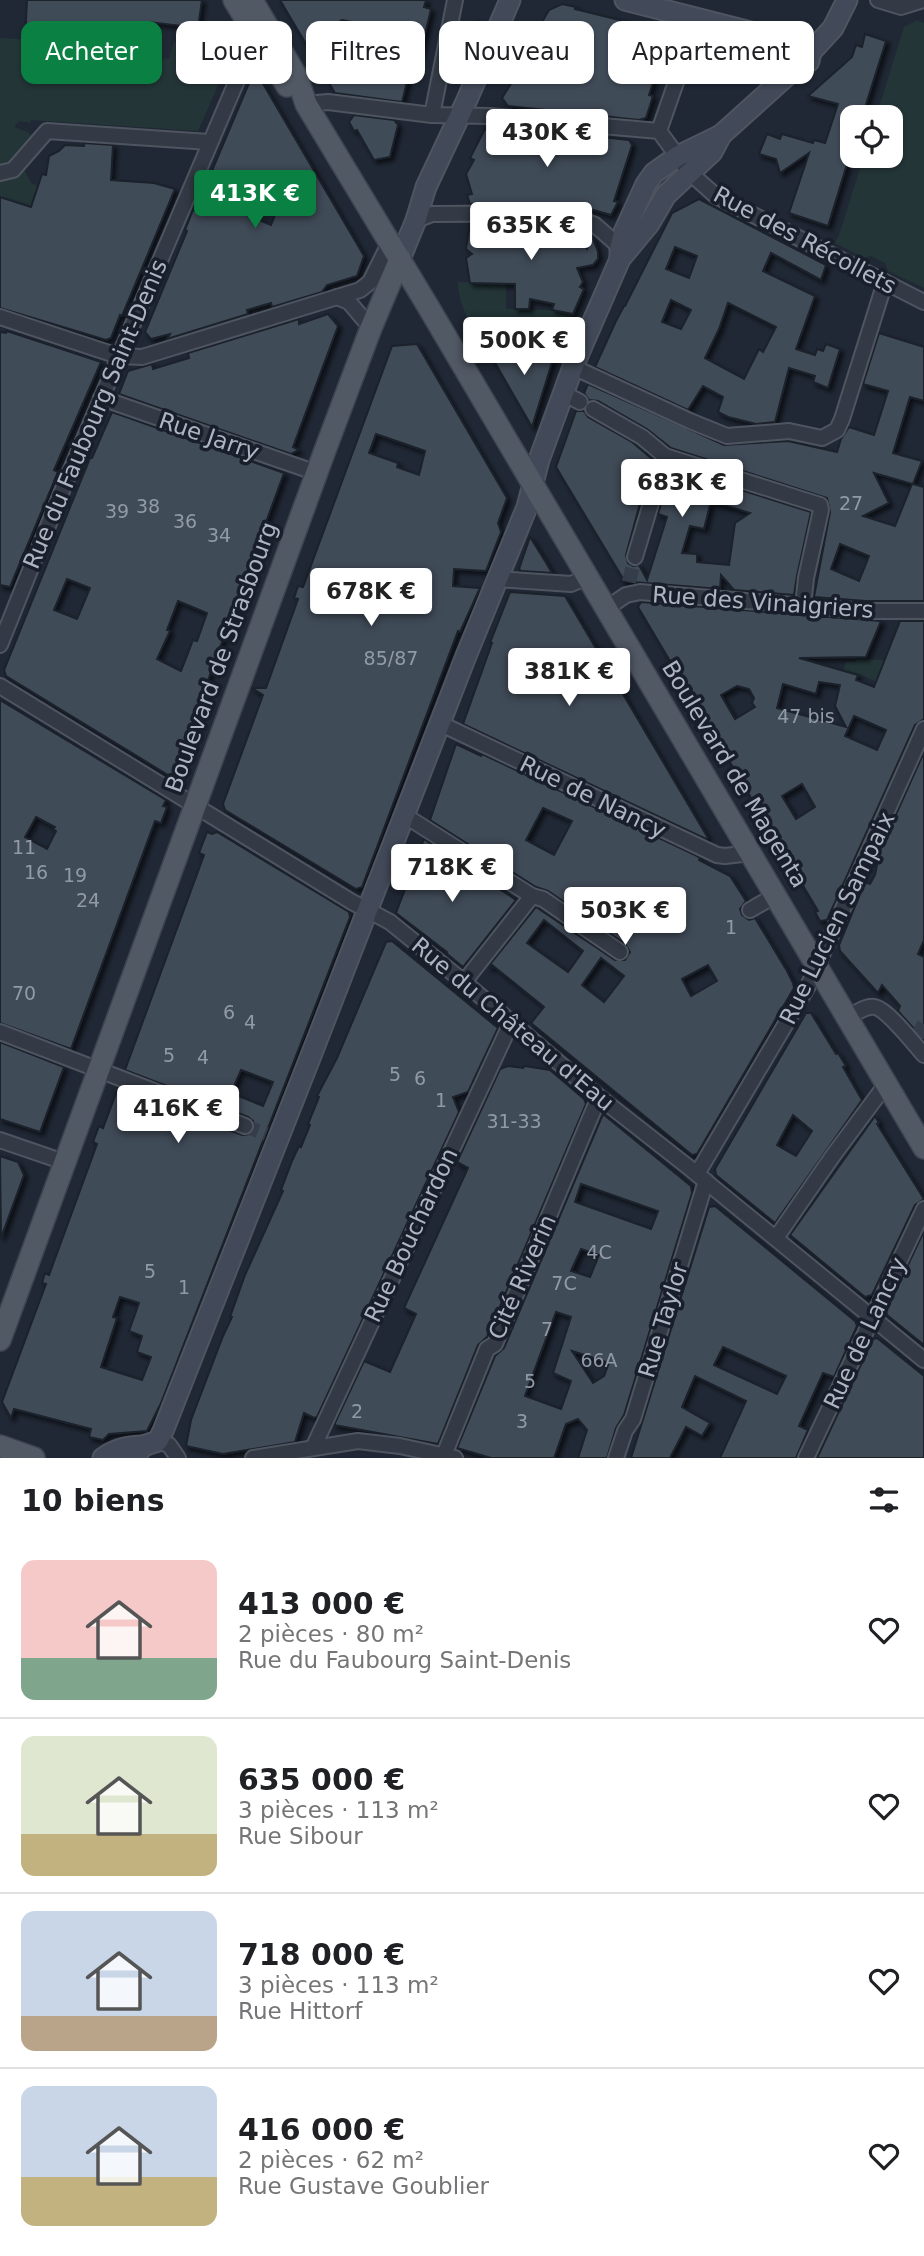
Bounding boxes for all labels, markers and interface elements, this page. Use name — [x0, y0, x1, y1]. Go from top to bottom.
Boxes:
chip: Acheter — [21, 21, 162, 84]
chip: Louer — [176, 21, 292, 84]
chip: Filtres — [306, 21, 425, 84]
chip: Nouveau — [439, 21, 594, 84]
chip: Appartement — [608, 21, 814, 84]
map controls — [840, 105, 903, 168]
button: locate — [840, 105, 903, 168]
pin: 430K € — [490, 110, 604, 169]
text: 430K € — [502, 119, 592, 145]
pin: 413K € — [198, 170, 312, 230]
text: 413K € — [210, 180, 300, 206]
street label: Rue des Récollets — [709, 181, 901, 299]
pin: 635K € — [474, 202, 588, 262]
text: 635K € — [486, 212, 576, 238]
street label: Rue du Faubourg Saint-Denis — [18, 256, 172, 572]
pin: 500K € — [467, 318, 581, 377]
text: 500K € — [479, 327, 569, 353]
street label: Rue Jarry — [156, 407, 262, 465]
pin: 683K € — [625, 460, 739, 519]
text: 683K € — [637, 469, 727, 495]
house number: 27 — [839, 492, 863, 514]
house number: 38 — [136, 495, 160, 517]
house number: 39 — [105, 500, 129, 522]
house number: 36 — [173, 510, 197, 532]
street label: Boulevard de Strasbourg — [160, 518, 282, 796]
house number: 34 — [207, 524, 231, 546]
pin: 678K € — [314, 568, 428, 628]
text: 678K € — [326, 578, 416, 604]
street label: Rue des Vinaigriers — [651, 581, 875, 623]
house number: 85/87 — [364, 647, 418, 669]
pin: 381K € — [512, 648, 626, 708]
street label: Boulevard de Magenta — [657, 656, 813, 892]
text: 381K € — [524, 658, 614, 684]
house number: 47 bis — [777, 705, 835, 727]
street label: Rue de Nancy — [516, 750, 670, 844]
street label: Rue Lucien Sampaix — [774, 808, 900, 1028]
house number: 11 — [12, 836, 36, 858]
pin: 718K € — [395, 844, 509, 904]
text: 718K € — [407, 854, 497, 880]
house number: 16 — [24, 861, 48, 883]
house number: 19 — [63, 864, 87, 886]
pin: 503K € — [568, 888, 682, 947]
house number: 24 — [76, 889, 100, 911]
text: 503K € — [580, 897, 670, 923]
house number: 1 — [725, 916, 737, 938]
street label: Rue du Château d'Eau — [407, 932, 619, 1116]
house number: 70 — [12, 982, 36, 1004]
house number: 6 — [223, 1001, 235, 1023]
house number: 4 — [244, 1011, 256, 1033]
house number: 5 — [163, 1044, 175, 1066]
house number: 4 — [197, 1046, 209, 1068]
house number: 5 — [389, 1063, 401, 1085]
house number: 6 — [414, 1067, 426, 1089]
pin: 416K € — [121, 1086, 235, 1145]
house number: 1 — [435, 1089, 447, 1111]
text: 416K € — [133, 1095, 223, 1121]
house number: 31-33 — [486, 1110, 542, 1132]
street label: Rue Bouchardon — [359, 1144, 463, 1326]
street label: Cité Riverin — [483, 1211, 561, 1343]
house number: 4C — [586, 1241, 612, 1263]
street label: Rue de Lancry — [819, 1253, 911, 1413]
street label: Rue Taylor — [633, 1259, 693, 1381]
house number: 5 — [144, 1260, 156, 1282]
house number: 7C — [551, 1272, 577, 1294]
house number: 1 — [178, 1276, 190, 1298]
house number: 7 — [541, 1318, 553, 1340]
house number: 66A — [580, 1349, 618, 1371]
house number: 5 — [524, 1370, 536, 1392]
house number: 2 — [351, 1400, 363, 1422]
house number: 3 — [516, 1410, 528, 1432]
icon: filters — [865, 1481, 903, 1519]
text: 10 biens — [21, 1483, 165, 1518]
text: 413 000 € — [238, 1586, 405, 1621]
icon: home — [77, 1588, 161, 1672]
icon: heart — [865, 1611, 903, 1649]
text: 2 pièces · 80 m² — [238, 1621, 424, 1647]
text: Rue du Faubourg Saint-Denis — [238, 1647, 571, 1673]
text: 635 000 € — [238, 1762, 405, 1797]
icon: home — [77, 1764, 161, 1848]
icon: heart — [865, 1787, 903, 1825]
text: 3 pièces · 113 m² — [238, 1797, 439, 1823]
text: Rue Sibour — [238, 1823, 363, 1849]
text: 718 000 € — [238, 1937, 405, 1972]
icon: home — [77, 1939, 161, 2023]
icon: heart — [865, 1962, 903, 2000]
text: 3 pièces · 113 m² — [238, 1972, 439, 1998]
text: Rue Hittorf — [238, 1998, 362, 2024]
text: 416 000 € — [238, 2112, 405, 2147]
icon: home — [77, 2114, 161, 2198]
icon: heart — [865, 2137, 903, 2175]
text: 2 pièces · 62 m² — [238, 2147, 424, 2173]
text: Rue Gustave Goublier — [238, 2173, 489, 2199]

